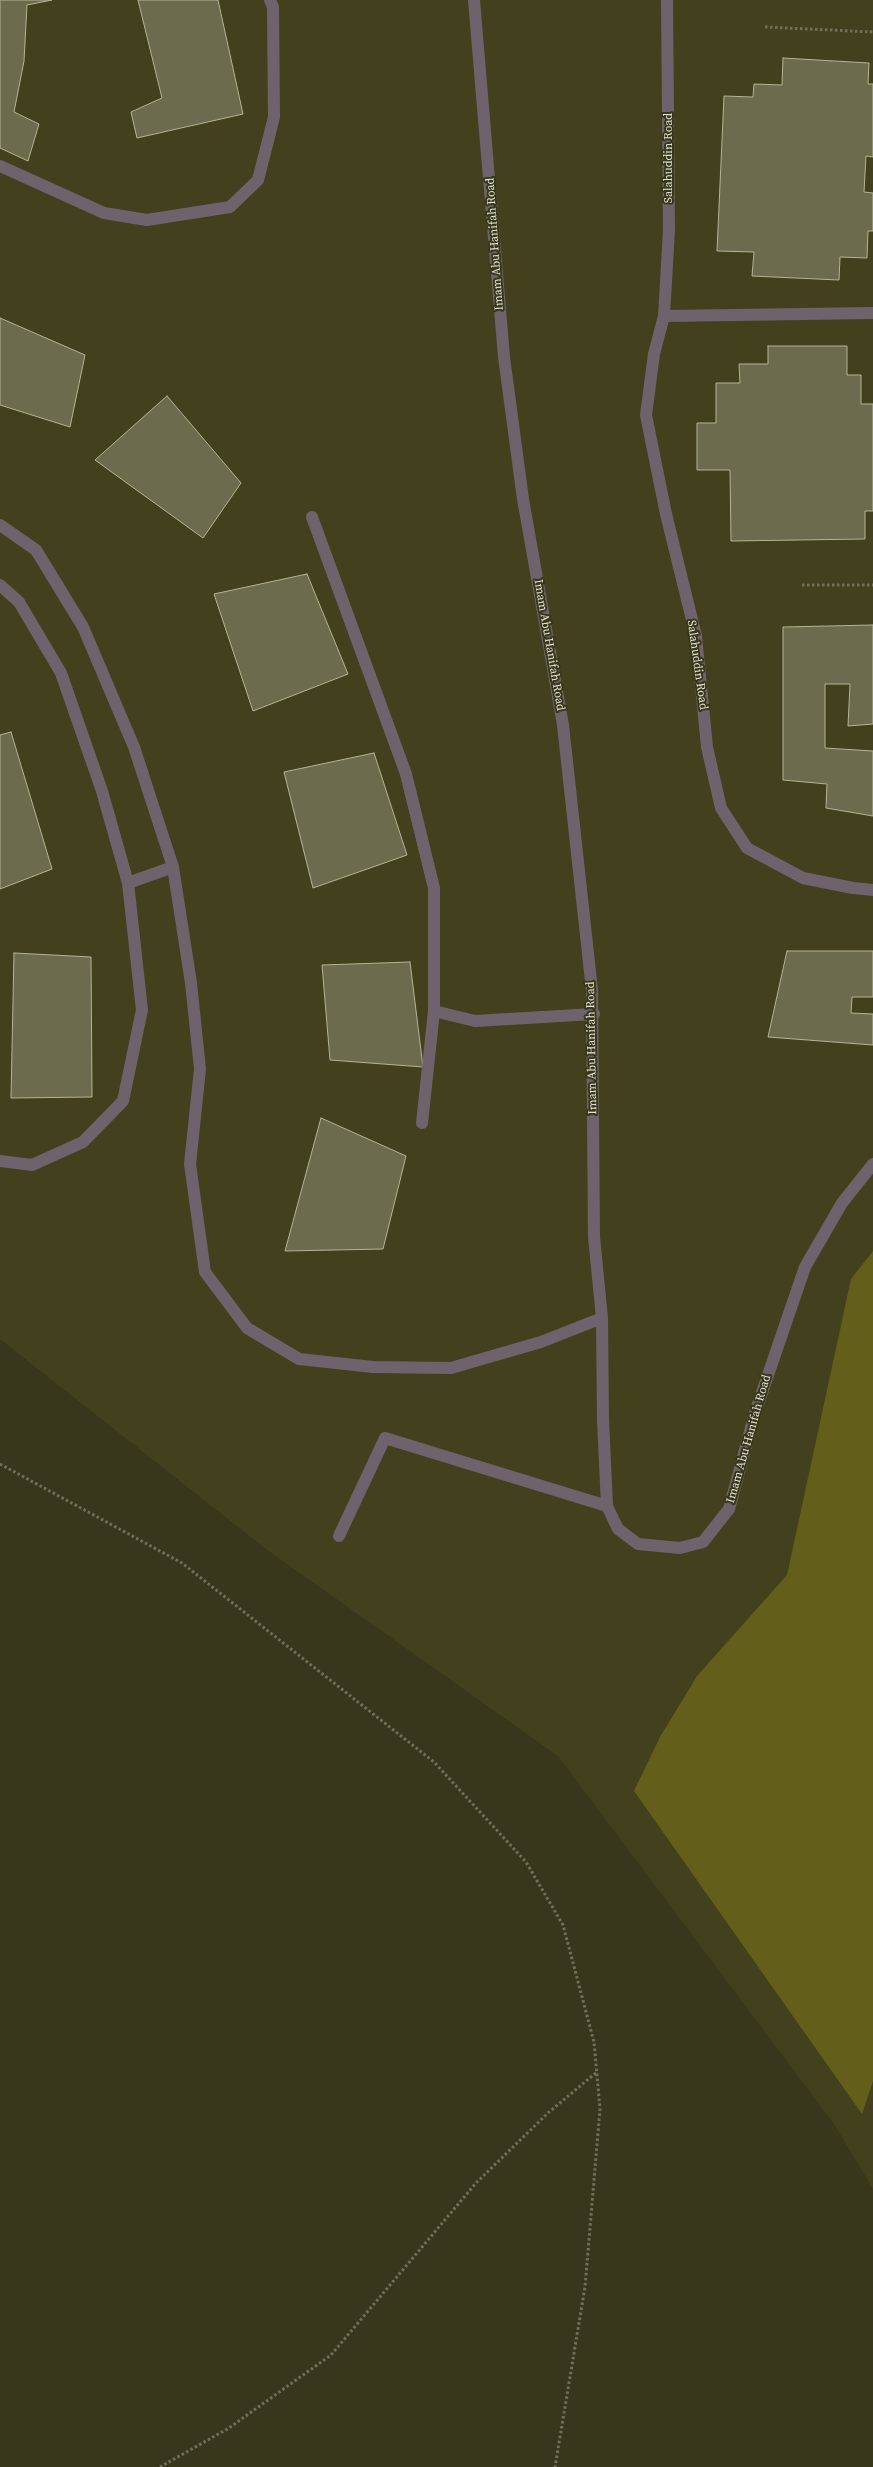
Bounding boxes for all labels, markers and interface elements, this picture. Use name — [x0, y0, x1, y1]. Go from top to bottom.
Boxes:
street label: Salahuddin Road — [662, 113, 676, 203]
street label: Imam Abu Hanifah Road — [483, 177, 507, 311]
street label: Imam Abu Hanifah Road — [530, 578, 568, 712]
street label: Salahuddin Road — [684, 619, 710, 711]
street label: Imam Abu Hanifah Road — [584, 981, 600, 1115]
street label: Imam Abu Hanifah Road — [724, 1373, 774, 1505]

